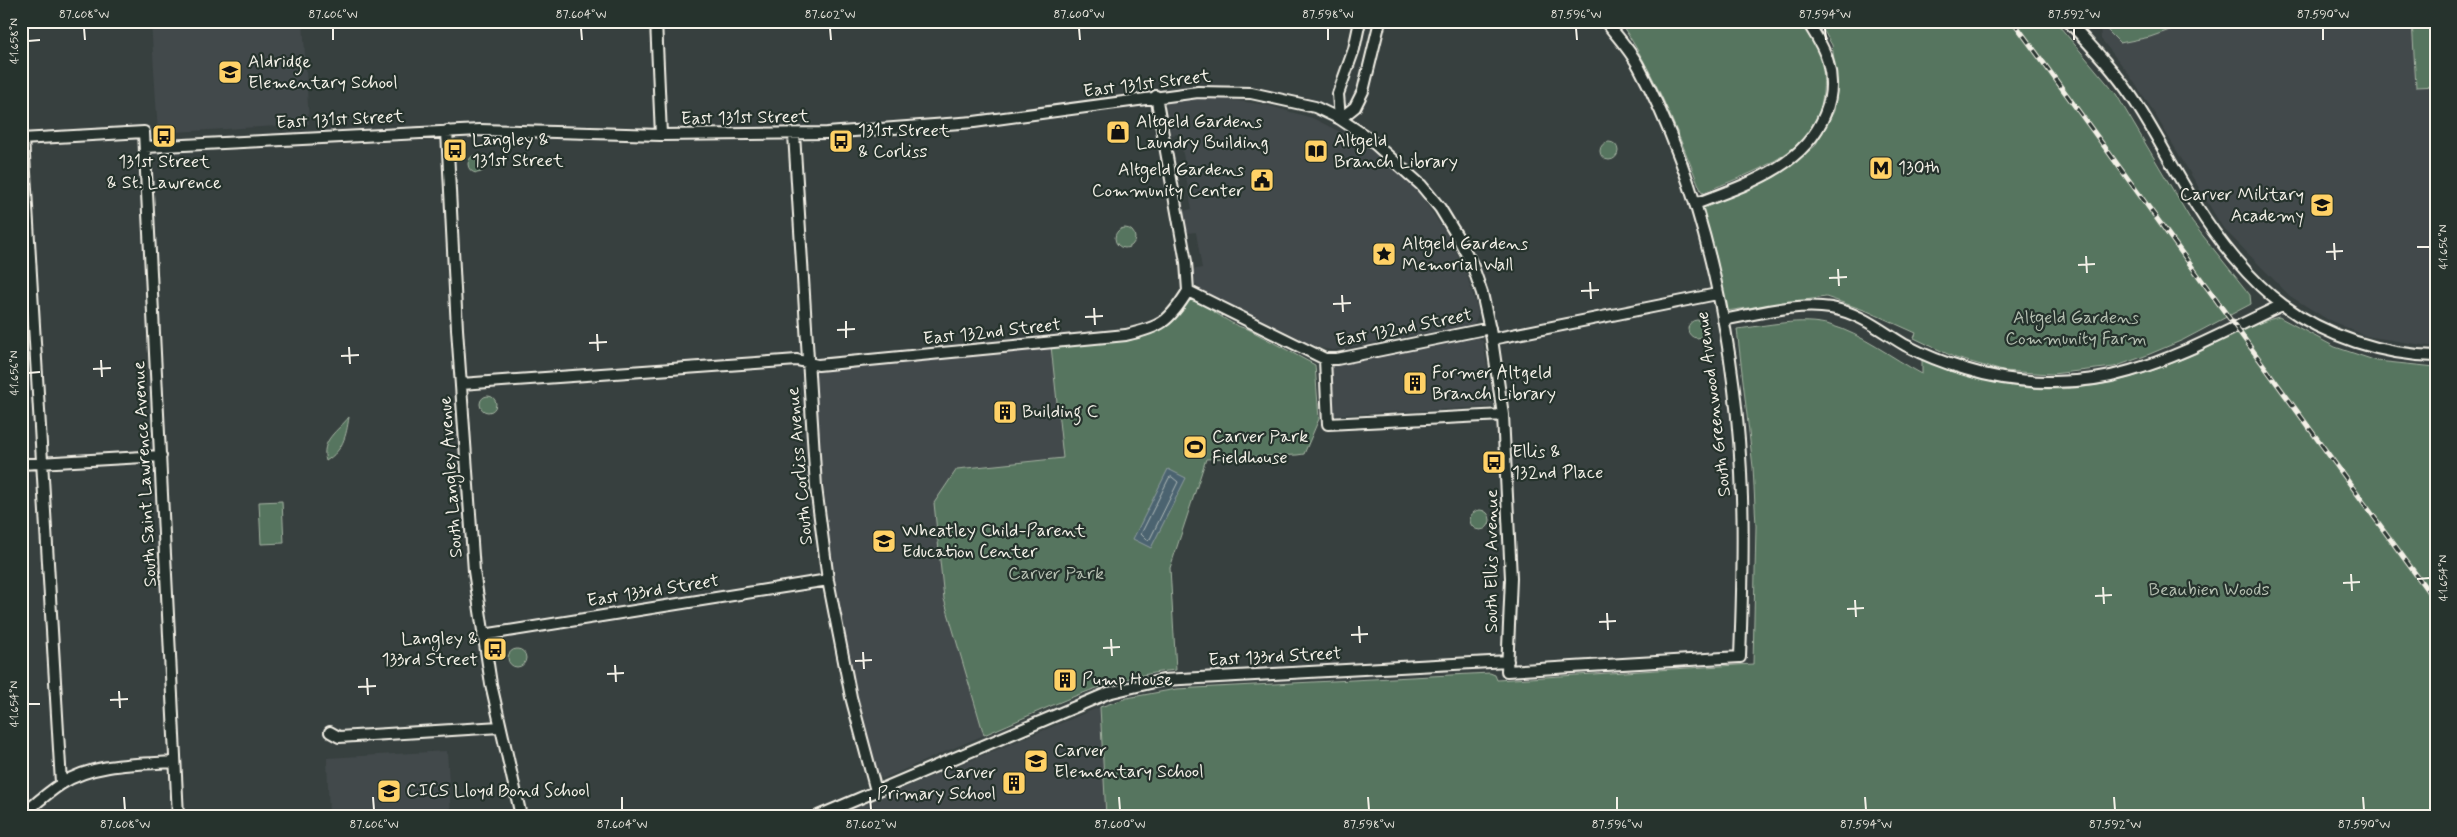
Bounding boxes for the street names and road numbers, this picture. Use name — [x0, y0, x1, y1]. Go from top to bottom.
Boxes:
street label: East 131st Street — [1082, 64, 1212, 104]
street label: East 131st Street — [275, 105, 405, 135]
street label: East 131st Street — [681, 105, 810, 131]
street label: East 132nd Street — [1334, 303, 1474, 353]
street label: South Greenwood Avenue — [1691, 310, 1737, 498]
street label: East 132nd Street — [922, 313, 1062, 351]
street label: South Saint Lawrence Avenue — [127, 360, 163, 588]
street label: South Corliss Avenue — [781, 386, 819, 546]
street label: South Langley Avenue — [433, 395, 470, 559]
street label: South Ellis Avenue — [1480, 489, 1504, 633]
street label: East 133rd Street — [585, 569, 721, 613]
street label: East 133rd Street — [1208, 642, 1342, 672]

